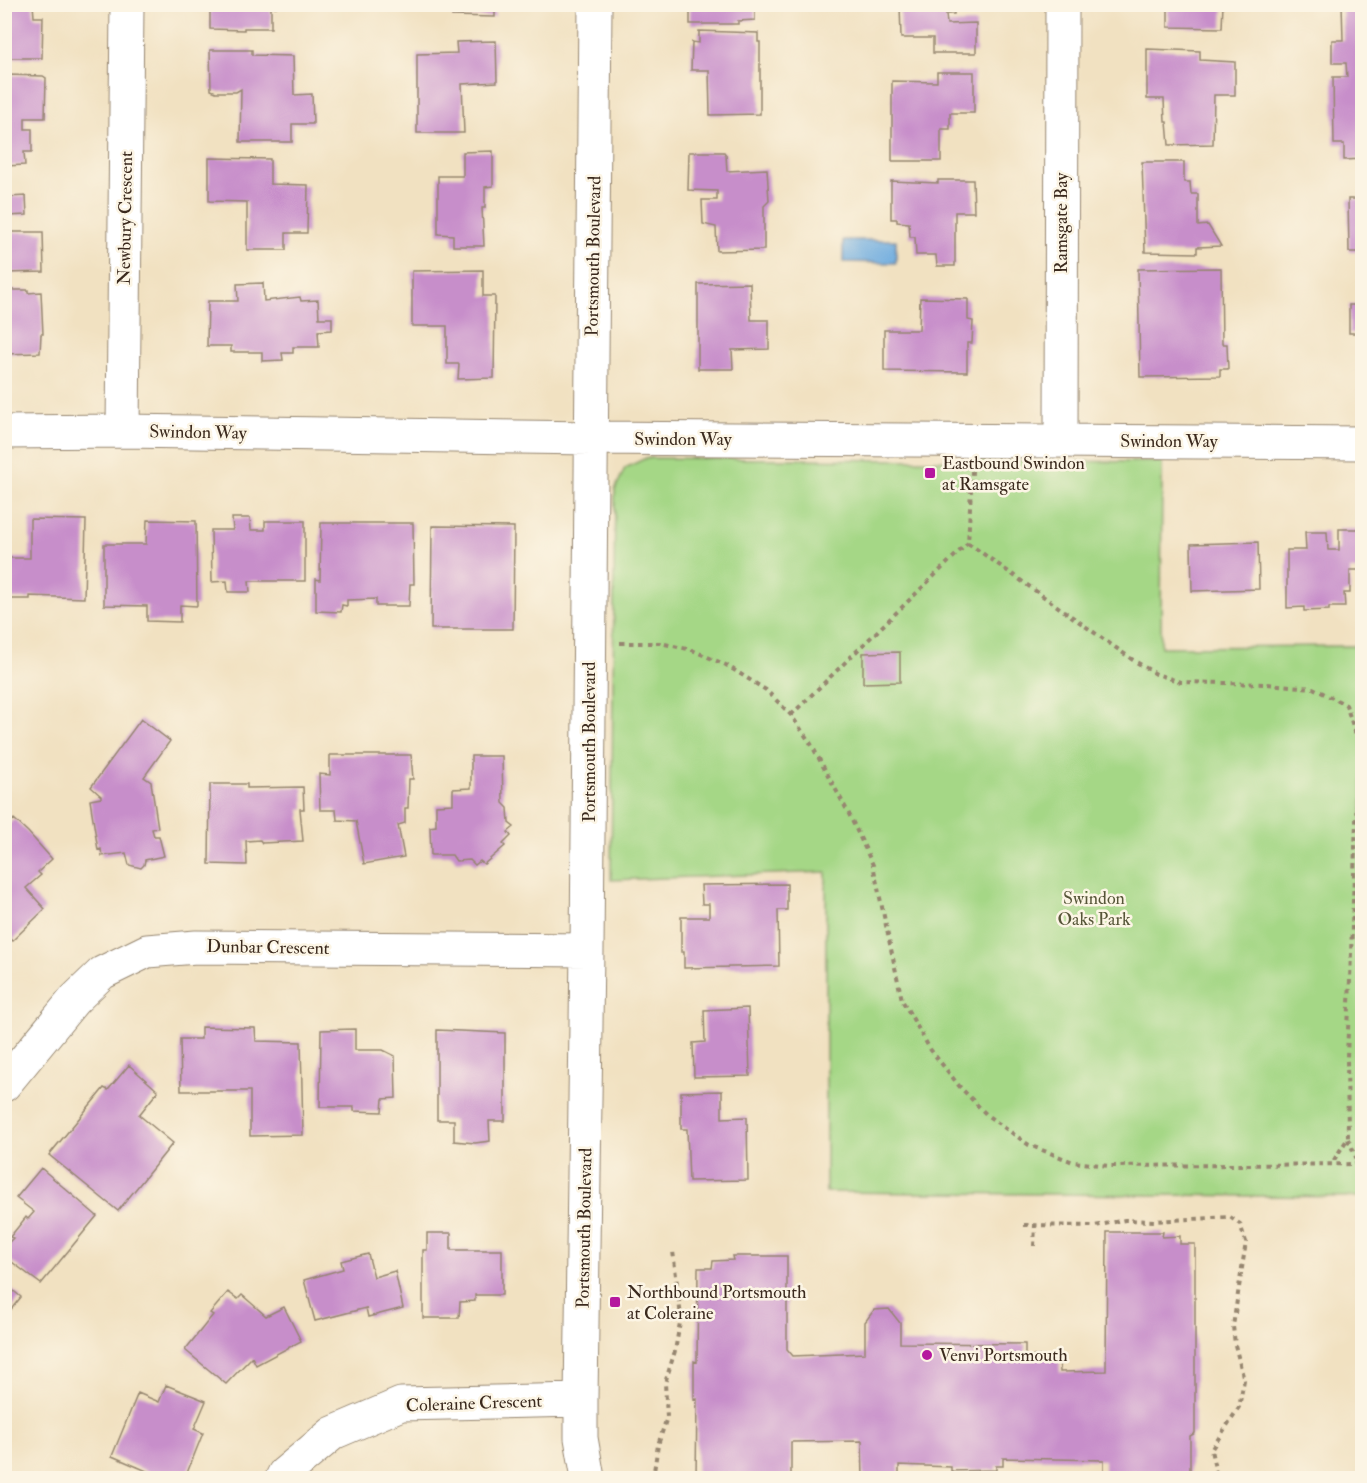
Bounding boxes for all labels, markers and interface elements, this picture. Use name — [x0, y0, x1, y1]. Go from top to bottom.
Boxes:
street label: Newbury Crescent — [113, 151, 138, 285]
street label: Ramsgate Bay — [1050, 172, 1073, 273]
street label: Portsmouth Boulevard — [581, 175, 606, 337]
street label: Swindon Way — [149, 420, 248, 445]
street label: Swindon Way — [634, 428, 733, 451]
street label: Swindon Way — [1120, 430, 1219, 453]
place label: Eastbound Swindon at Ramsgate — [942, 452, 1085, 496]
marker: Eastbound Swindon at Ramsgate — [923, 466, 937, 480]
street label: Portsmouth Boulevard — [578, 662, 601, 822]
park label: Swindon Oaks Park — [1057, 887, 1131, 931]
street label: Dunbar Crescent — [206, 935, 330, 960]
street label: Portsmouth Boulevard — [572, 1147, 597, 1309]
place label: Northbound Portsmouth at Coleraine — [627, 1281, 807, 1325]
marker: Northbound Portsmouth at Coleraine — [608, 1295, 622, 1309]
place label: Venvi Portsmouth — [939, 1344, 1068, 1367]
marker: Venvi Portsmouth — [920, 1348, 934, 1362]
street label: Coleraine Crescent — [405, 1390, 543, 1417]

